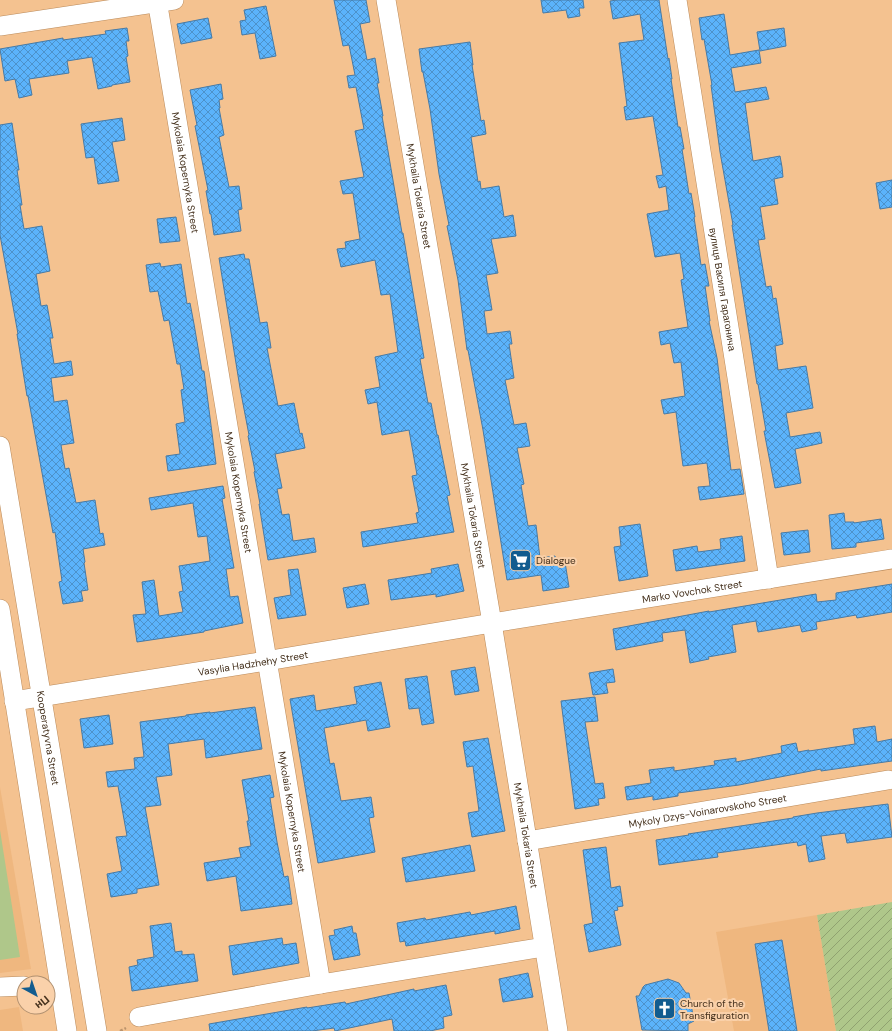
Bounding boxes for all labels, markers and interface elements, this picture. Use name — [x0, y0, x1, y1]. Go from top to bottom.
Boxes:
street label: Mykolaia Kopernyka Street — [169, 111, 202, 234]
street label: Mykhaila Tokaria Street — [404, 143, 434, 250]
street label: вулиця Василя Гарагонича — [706, 227, 739, 352]
street label: Mykolaia Kopernyka Street — [222, 431, 255, 554]
street label: Mykhaila Tokaria Street — [458, 462, 489, 569]
supermarket icon: Dialogue — [507, 547, 533, 573]
place label: Dialogue — [536, 554, 576, 567]
street label: Marko Vovchok Street — [641, 577, 743, 606]
street label: Vasylia Hadzhehy Street — [197, 648, 309, 679]
street label: Kooperatyvna Street — [34, 690, 62, 786]
street label: Mykolaia Kopernyka Street — [275, 750, 308, 873]
street label: Mykhaila Tokaria Street — [511, 782, 541, 889]
street label: Mykoly Dzys-Voinarovskoho Street — [628, 791, 788, 831]
north arrow — [16, 975, 56, 1015]
text: Пн — [32, 993, 53, 1013]
church icon: Church of the Transfiguration — [652, 996, 678, 1022]
place label: Church of the Transfiguration — [680, 997, 749, 1022]

